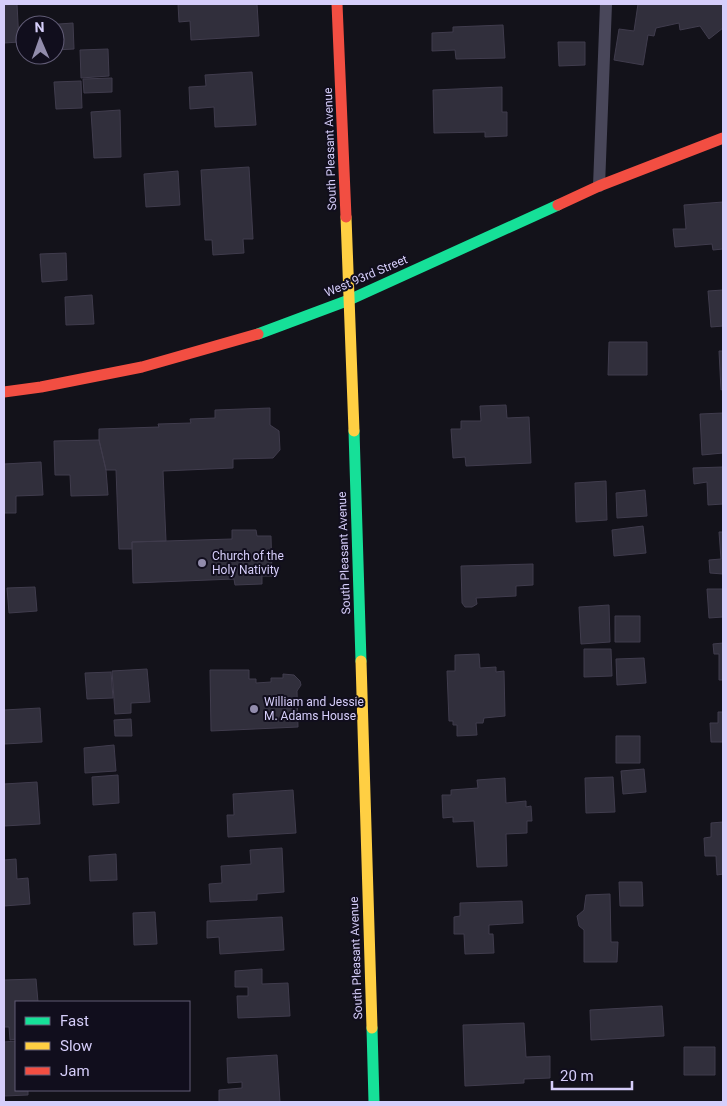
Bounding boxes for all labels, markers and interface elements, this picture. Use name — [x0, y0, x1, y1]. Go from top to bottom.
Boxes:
north arrow — [15, 15, 65, 65]
text: N — [34, 19, 45, 35]
street label: South Pleasant Avenue — [321, 87, 339, 211]
street label: West 93rd Street — [322, 252, 410, 300]
street label: South Pleasant Avenue — [335, 491, 353, 615]
place label: Church of the Holy Nativity — [212, 549, 284, 577]
marker: Church of the Holy Nativity — [196, 557, 208, 569]
place label: William and Jessie M. Adams House — [264, 695, 364, 723]
marker: William and Jessie M. Adams House — [248, 703, 260, 715]
street label: South Pleasant Avenue — [347, 896, 365, 1020]
legend — [15, 1001, 190, 1091]
text: Fast — [60, 1012, 89, 1030]
text: Slow — [60, 1037, 92, 1055]
scale bar — [552, 1058, 632, 1090]
text: Jam — [60, 1062, 90, 1080]
text: 20 m — [560, 1067, 594, 1085]

